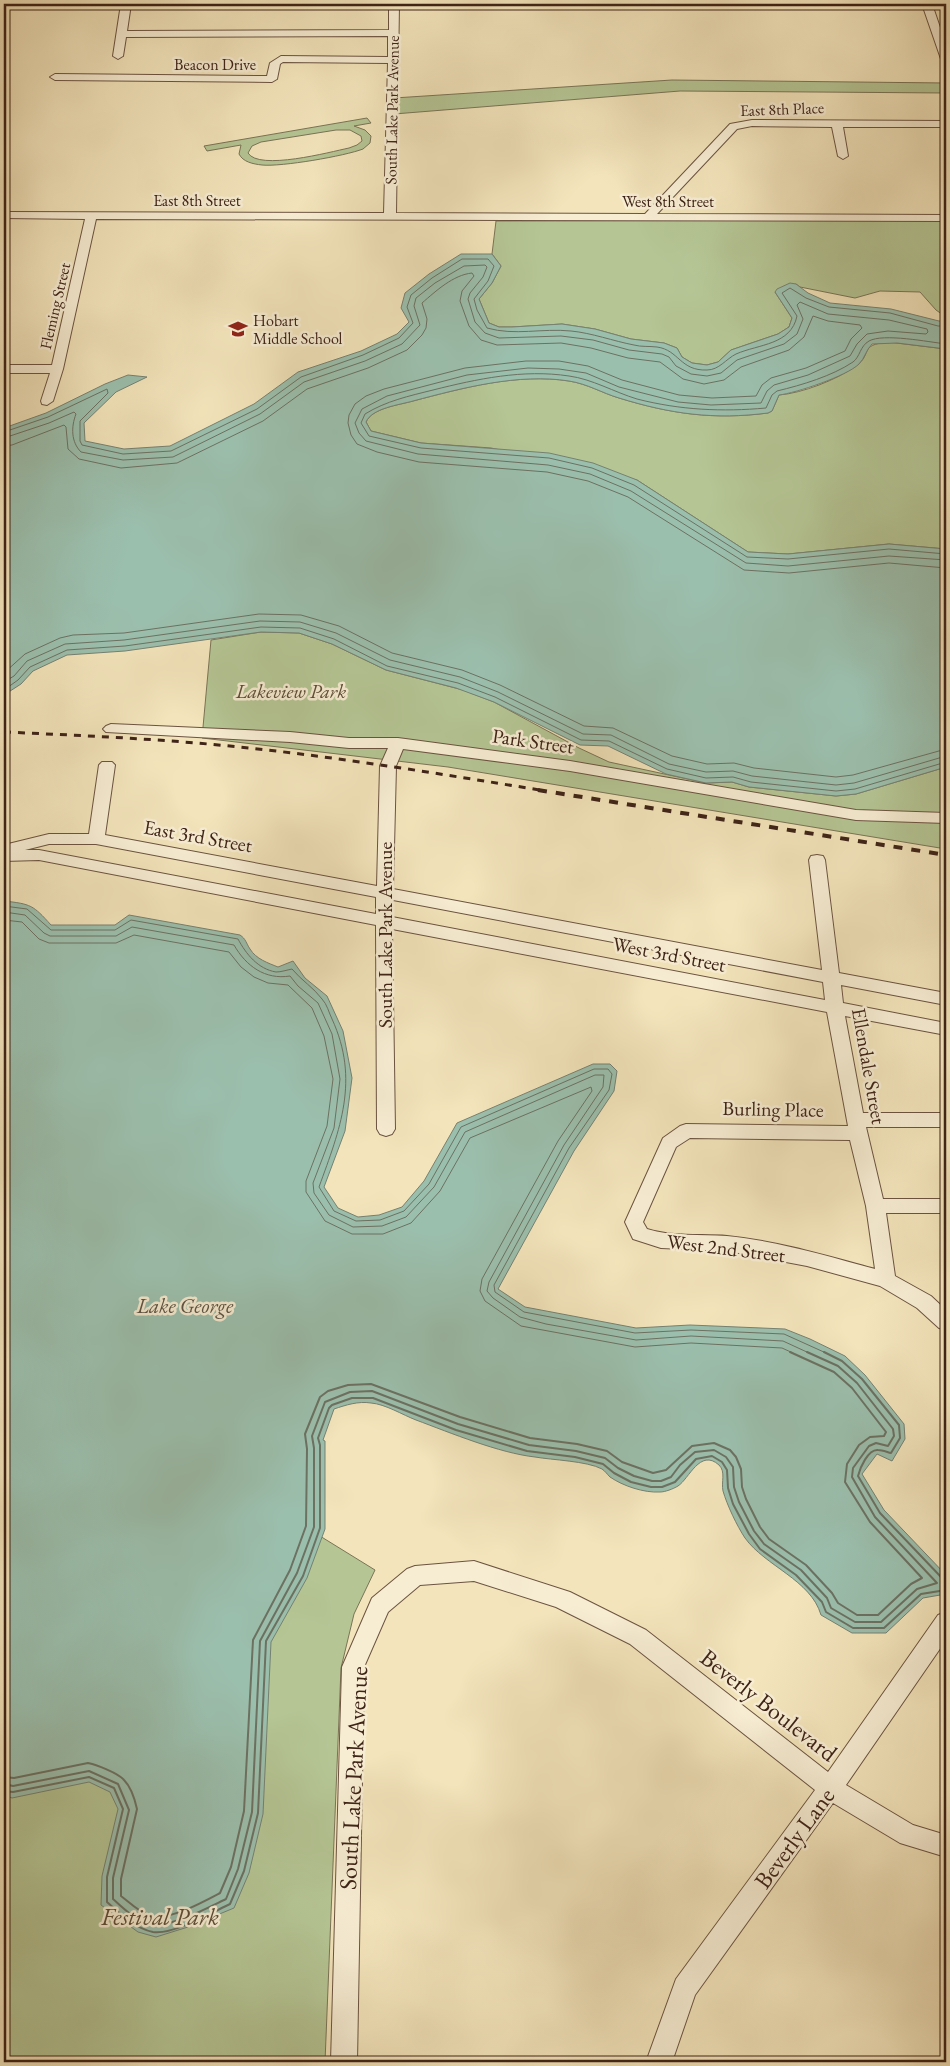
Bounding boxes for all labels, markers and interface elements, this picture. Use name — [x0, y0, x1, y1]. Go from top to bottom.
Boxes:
street label: South Lake Park Avenue — [380, 35, 404, 185]
street label: Beacon Drive — [174, 54, 256, 75]
street label: East 8th Place — [740, 97, 824, 121]
street label: East 8th Street — [153, 190, 241, 211]
street label: West 8th Street — [622, 191, 714, 212]
street label: Fleming Street — [35, 261, 75, 351]
place label: Hobart Middle School — [253, 310, 343, 349]
school or university icon: Hobart Middle School — [227, 318, 249, 340]
park label: Lakeview Park — [235, 678, 346, 704]
street label: Park Street — [491, 722, 576, 760]
street label: East 3rd Street — [142, 814, 255, 858]
street label: South Lake Park Avenue — [372, 841, 398, 1028]
street label: West 3rd Street — [610, 930, 729, 978]
street label: Ellendale Street — [846, 1006, 892, 1127]
street label: Burling Place — [722, 1095, 824, 1123]
street label: West 2nd Street — [665, 1228, 787, 1268]
water label: Lake George — [136, 1292, 234, 1319]
street label: Beverly Boulevard — [694, 1642, 844, 1769]
street label: South Lake Park Avenue — [332, 1665, 374, 1891]
street label: Beverly Lane — [747, 1781, 841, 1895]
park label: Festival Park — [100, 1901, 219, 1932]

